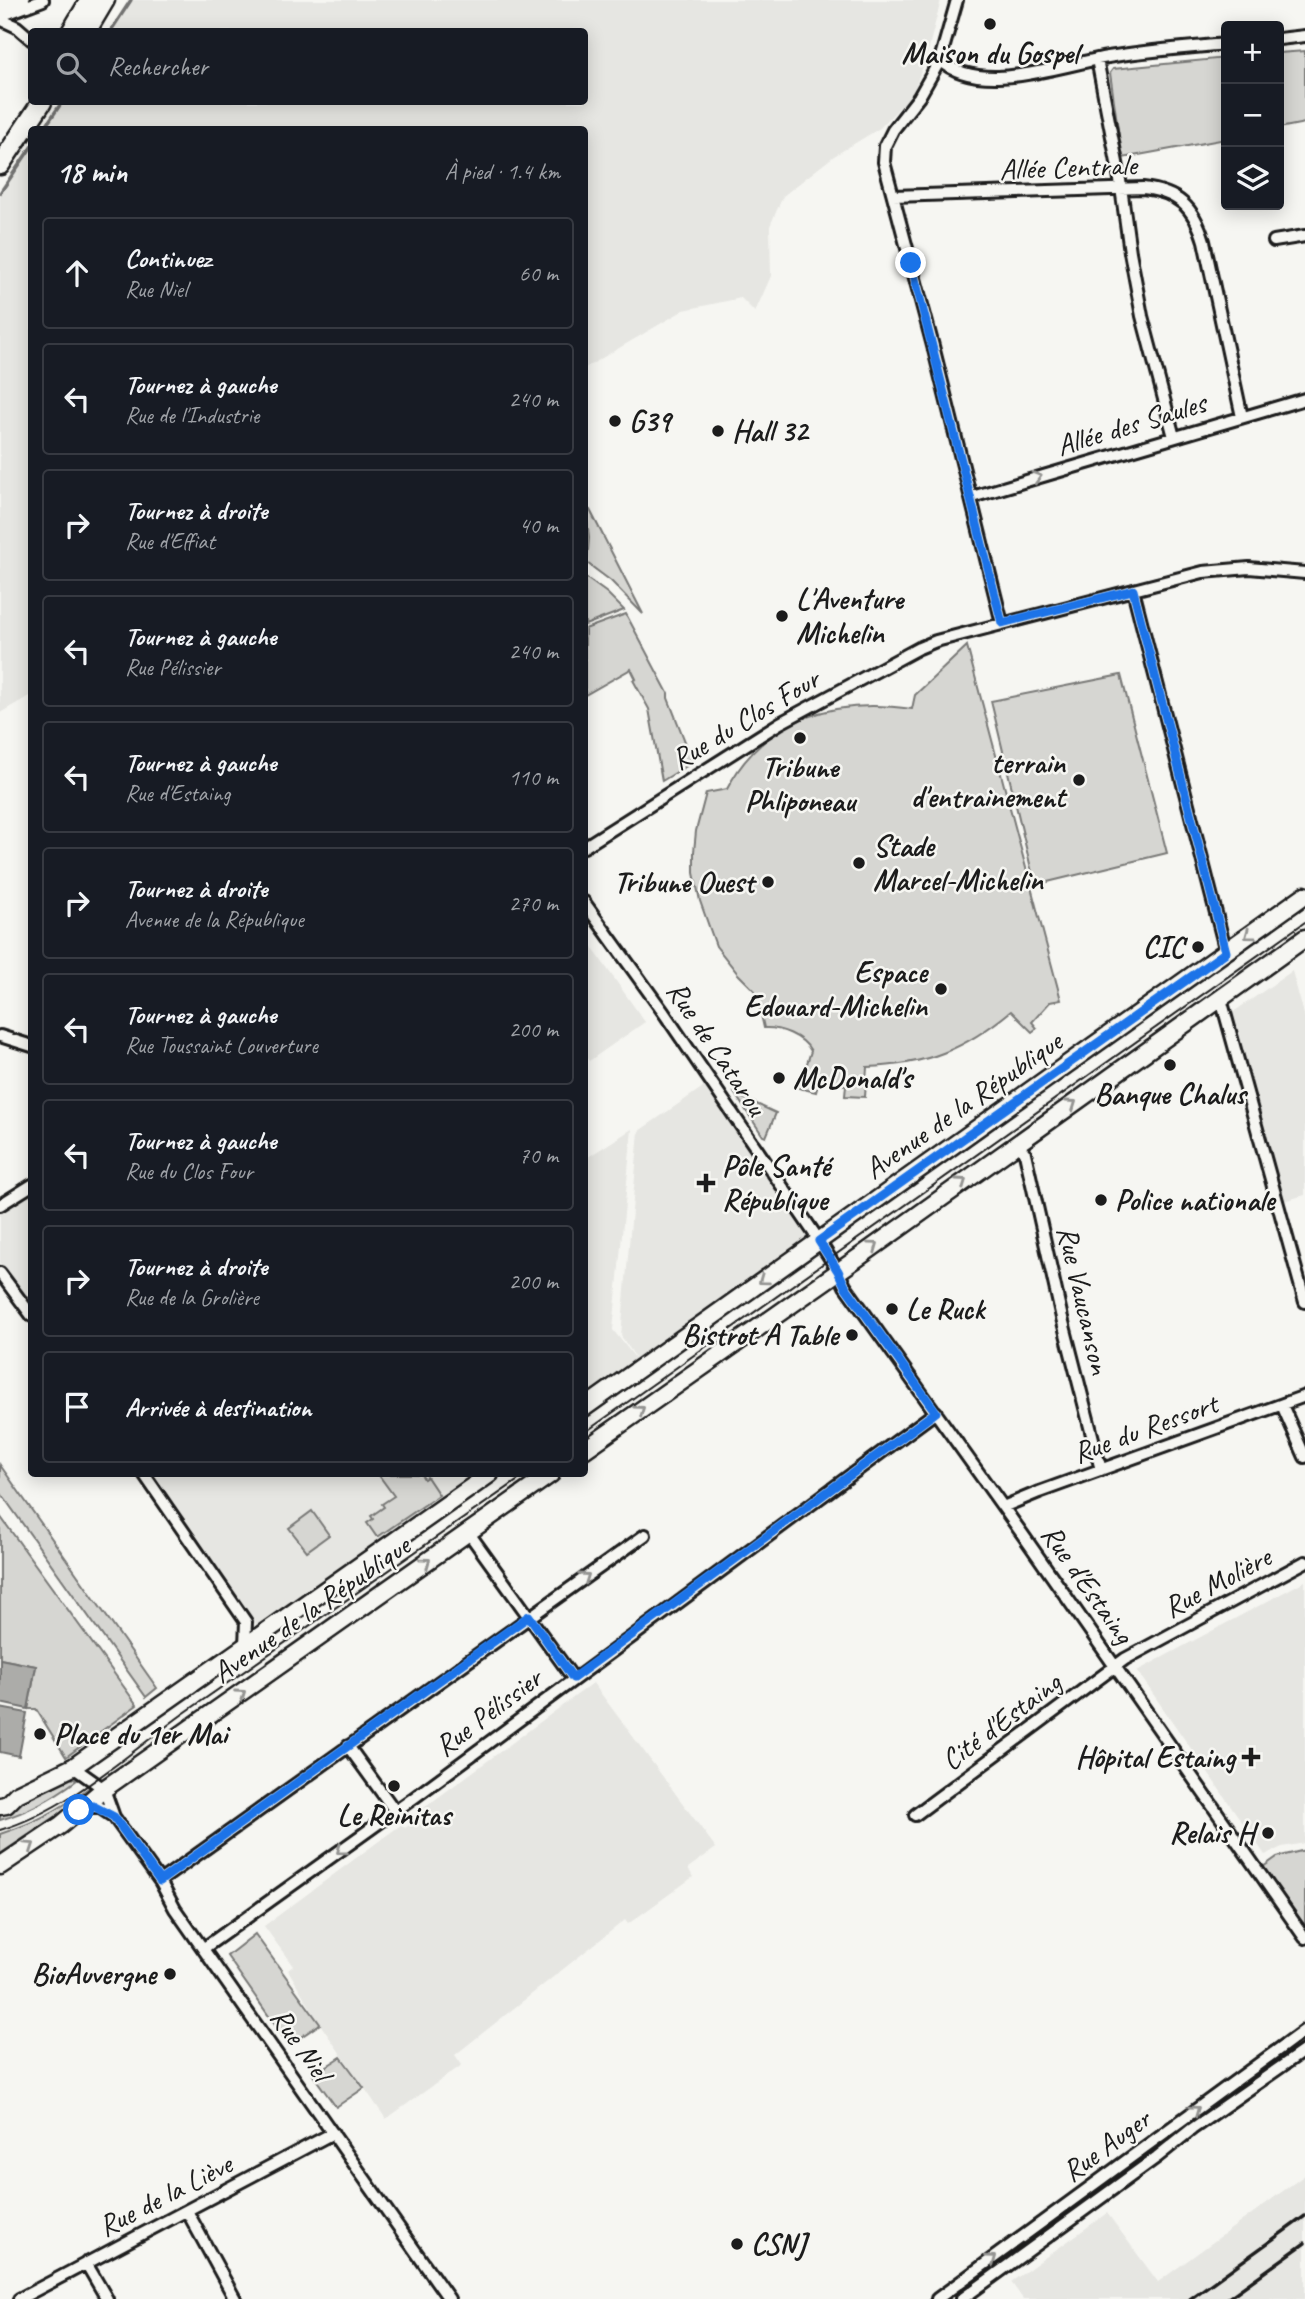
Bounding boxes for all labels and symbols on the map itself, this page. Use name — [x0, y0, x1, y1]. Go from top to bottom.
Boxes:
marker: Maison du Gospel — [982, 16, 998, 32]
place label: Maison du Gospel — [902, 34, 1084, 72]
street label: Allée Centrale — [999, 146, 1139, 188]
route end — [895, 247, 926, 278]
street label: Allée des Saules — [1052, 383, 1213, 465]
place label: G39 — [629, 402, 674, 440]
place label: Hall 32 — [732, 412, 810, 450]
marker: G39 — [607, 413, 623, 429]
marker: Hall 32 — [710, 423, 726, 439]
one-way arrow — [1031, 471, 1043, 486]
place label: L'Aventure Michelin — [796, 580, 905, 652]
marker: L'Aventure Michelin — [774, 608, 790, 624]
street label: Rue du Clos Four — [664, 658, 829, 778]
marker: Tribune Phliponeau — [792, 730, 808, 746]
place label: terrain d'entrainement — [911, 744, 1068, 816]
place label: Tribune Phliponeau — [745, 748, 858, 820]
marker: terrain d'entrainement — [1071, 772, 1087, 788]
place label: Stade Marcel-Michelin — [873, 827, 1044, 899]
marker: Stade Marcel-Michelin — [851, 855, 867, 871]
place label: Tribune Ouest — [614, 863, 757, 901]
marker: Tribune Ouest — [760, 874, 776, 890]
one-way arrow — [1244, 926, 1257, 939]
place label: CIC — [1143, 928, 1188, 966]
marker: CIC — [1190, 939, 1206, 955]
place label: Espace Edouard-Michelin — [744, 953, 929, 1025]
street label: Rue de Catarou — [658, 974, 777, 1124]
marker: Espace Edouard-Michelin — [933, 981, 949, 997]
street label: Avenue de la République — [857, 1021, 1071, 1187]
marker: Banque Chalus — [1162, 1057, 1178, 1073]
place label: McDonald's — [793, 1059, 915, 1097]
marker: McDonald's — [771, 1070, 787, 1086]
place label: Banque Chalus — [1094, 1075, 1249, 1113]
one-way arrow — [1064, 1100, 1077, 1112]
place label: Pôle Santé République — [722, 1147, 834, 1219]
marker: Pôle Santé République — [696, 1173, 716, 1193]
one-way arrow — [954, 1178, 967, 1190]
place label: Police nationale — [1115, 1181, 1277, 1219]
marker: Police nationale — [1093, 1192, 1109, 1208]
street label: Rue Vaucanson — [1049, 1222, 1120, 1379]
one-way arrow — [866, 1242, 879, 1254]
one-way arrow — [758, 1272, 771, 1284]
place label: Le Ruck — [906, 1290, 987, 1328]
marker: Le Ruck — [884, 1301, 900, 1317]
place label: Bistrot A Table — [682, 1316, 841, 1354]
marker: Bistrot A Table — [844, 1327, 860, 1343]
street label: Rue du Ressort — [1068, 1383, 1225, 1472]
one-way arrow — [632, 1406, 645, 1418]
street label: Rue d'Estaing — [1033, 1517, 1144, 1652]
street label: Avenue de la République — [205, 1525, 419, 1691]
street label: Rue Molière — [1157, 1537, 1279, 1626]
one-way arrow — [418, 1558, 431, 1570]
one-way arrow — [577, 1573, 590, 1585]
street label: Rue Pélissier — [427, 1657, 552, 1765]
street label: Cité d'Estaing — [933, 1663, 1070, 1779]
one-way arrow — [233, 1690, 245, 1702]
place label: Place du 1er Mai — [54, 1715, 231, 1753]
marker: Place du 1er Mai — [32, 1726, 48, 1742]
place label: Hôpital Estaing — [1076, 1738, 1237, 1776]
marker: Hôpital Estaing — [1241, 1747, 1261, 1767]
marker: Le Reinitas — [386, 1778, 402, 1794]
route start — [63, 1794, 94, 1825]
place label: Le Reinitas — [337, 1796, 454, 1834]
place label: Relais H — [1169, 1814, 1260, 1852]
marker: Relais H — [1260, 1825, 1276, 1841]
one-way arrow — [23, 1841, 36, 1854]
one-way arrow — [337, 1842, 349, 1854]
place label: BioAuvergne — [31, 1955, 158, 1993]
marker: BioAuvergne — [162, 1966, 178, 1982]
street label: Rue Niel — [262, 2000, 343, 2092]
street label: Rue Auger — [1054, 2099, 1160, 2190]
one-way arrow — [1187, 2106, 1200, 2118]
street label: Rue de la Liève — [92, 2144, 240, 2245]
place label: CSNJ — [751, 2225, 810, 2263]
marker: CSNJ — [729, 2236, 745, 2252]
one-way arrow — [984, 2255, 997, 2267]

